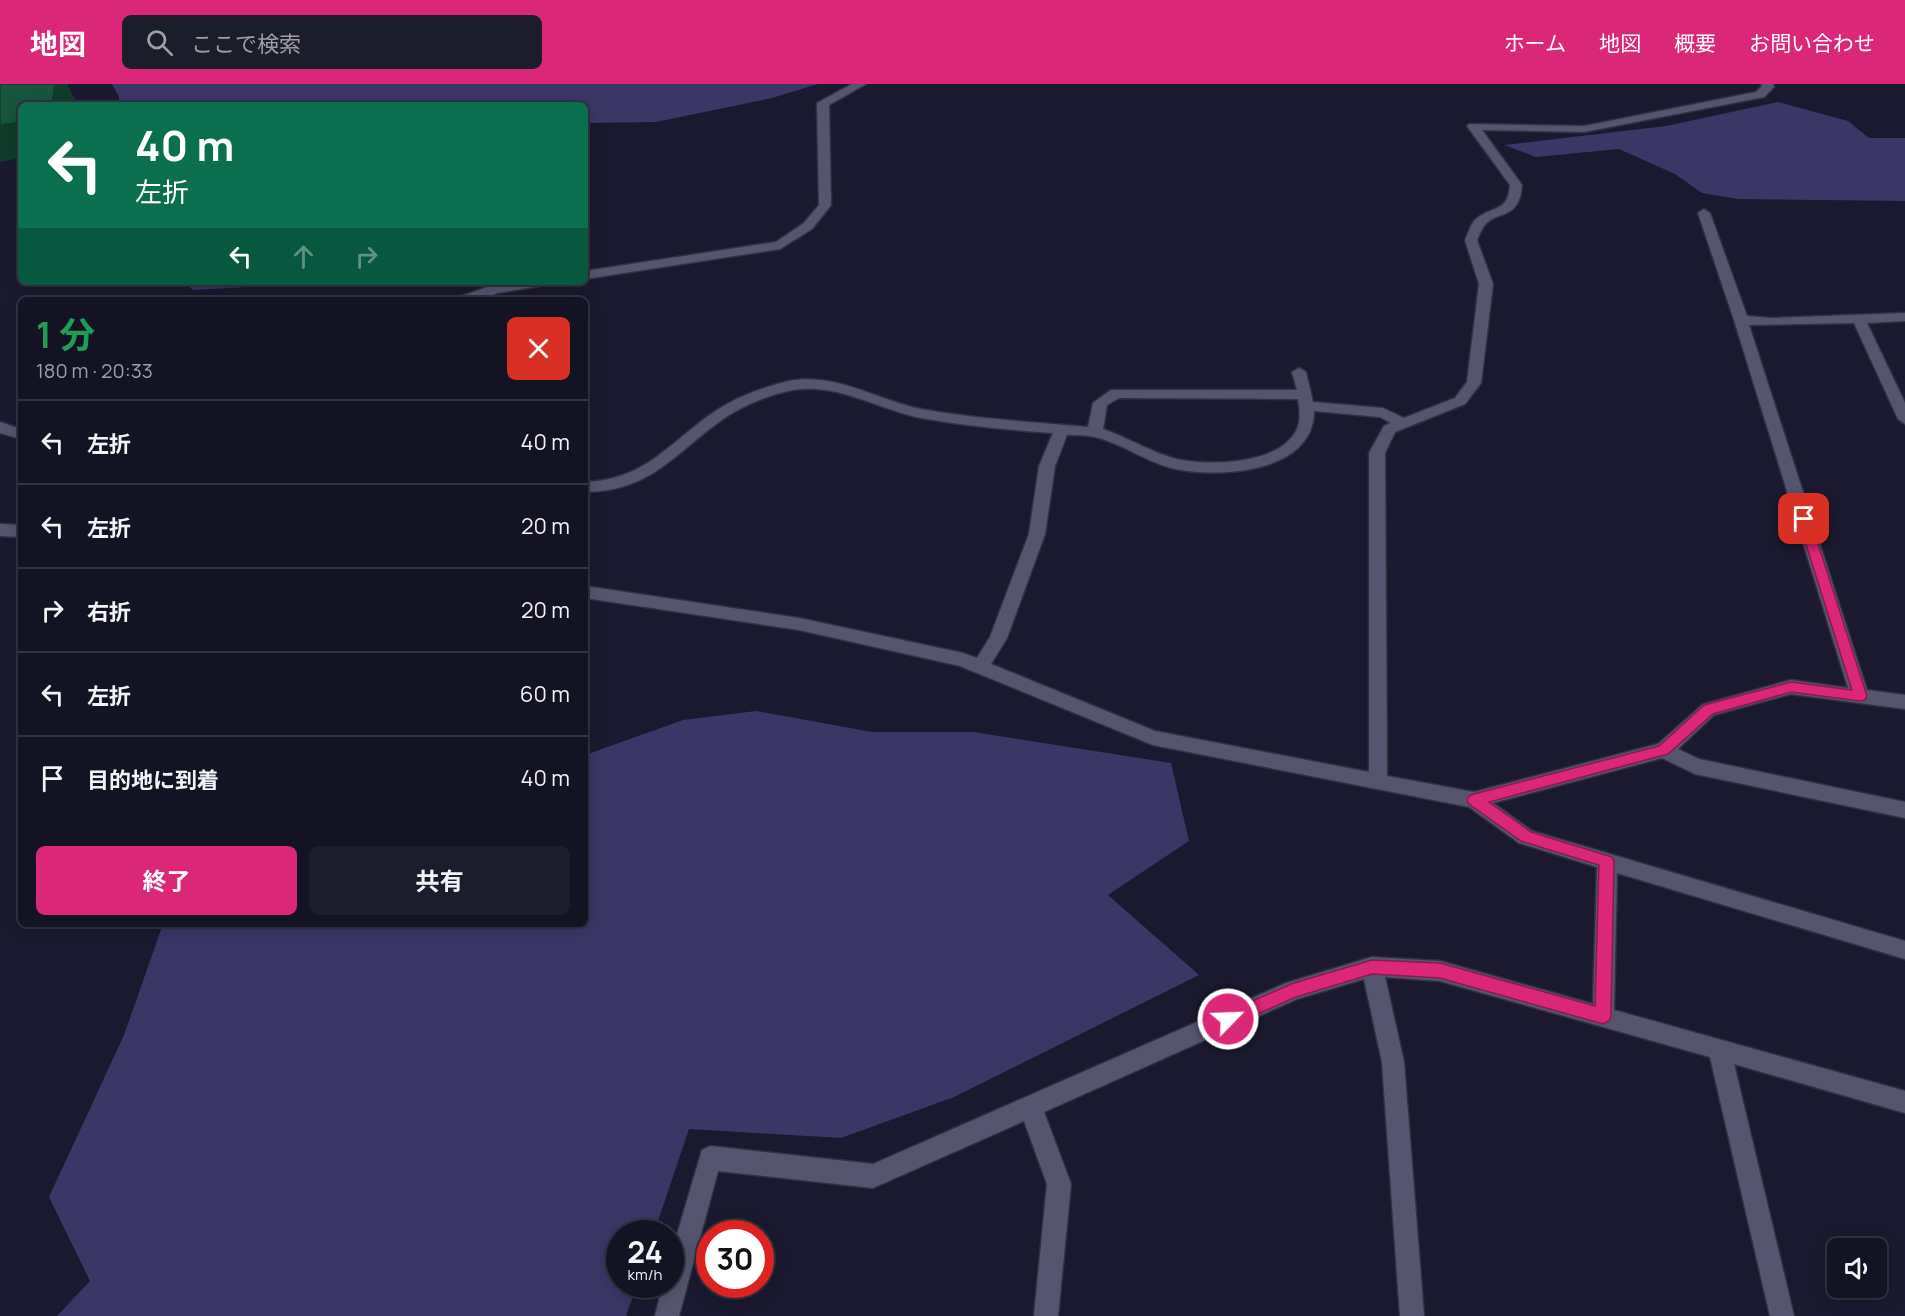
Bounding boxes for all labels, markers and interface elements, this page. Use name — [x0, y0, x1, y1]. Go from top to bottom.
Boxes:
search box — [122, 15, 542, 69]
text: 地図 — [30, 24, 86, 62]
icon: search — [143, 26, 176, 59]
text: ここで検索 — [191, 29, 301, 59]
text: ホーム — [1504, 29, 1566, 57]
text: 地図 — [1599, 29, 1641, 57]
text: 概要 — [1674, 29, 1716, 57]
text: お問い合わせ — [1749, 29, 1875, 57]
text: 40 m — [135, 116, 234, 174]
icon: left — [36, 126, 114, 204]
text: 左折 — [135, 173, 189, 210]
icon: left — [224, 240, 257, 273]
icon: ahead — [287, 240, 320, 273]
icon: right — [350, 240, 383, 273]
text: 1 分 — [36, 310, 95, 359]
button: close — [507, 317, 570, 380]
text: 180 m · 20:33 — [36, 357, 153, 384]
icon: left — [36, 426, 69, 459]
text: 40 m — [521, 427, 570, 457]
text: 左折 — [87, 429, 131, 459]
pin — [1778, 493, 1829, 544]
icon: arrive — [1787, 502, 1820, 535]
icon: left — [36, 510, 69, 543]
text: 20 m — [521, 511, 570, 541]
text: 左折 — [87, 513, 131, 543]
icon: right — [36, 594, 69, 627]
text: 20 m — [521, 595, 570, 625]
text: 右折 — [87, 597, 131, 627]
icon: left — [36, 678, 69, 711]
text: 60 m — [520, 679, 570, 709]
text: 左折 — [87, 681, 131, 711]
icon: arrive — [36, 762, 69, 795]
text: 40 m — [521, 763, 570, 793]
text: 目的地に到着 — [87, 765, 219, 795]
button: 終了 — [36, 846, 297, 915]
button: 共有 — [309, 846, 570, 915]
position arrow — [1196, 987, 1260, 1051]
speed limit sign: 30 — [696, 1220, 774, 1298]
text: 24 — [627, 1231, 663, 1272]
map controls — [1827, 1238, 1887, 1298]
button: sound — [1827, 1238, 1887, 1298]
text: km/h — [628, 1264, 662, 1285]

